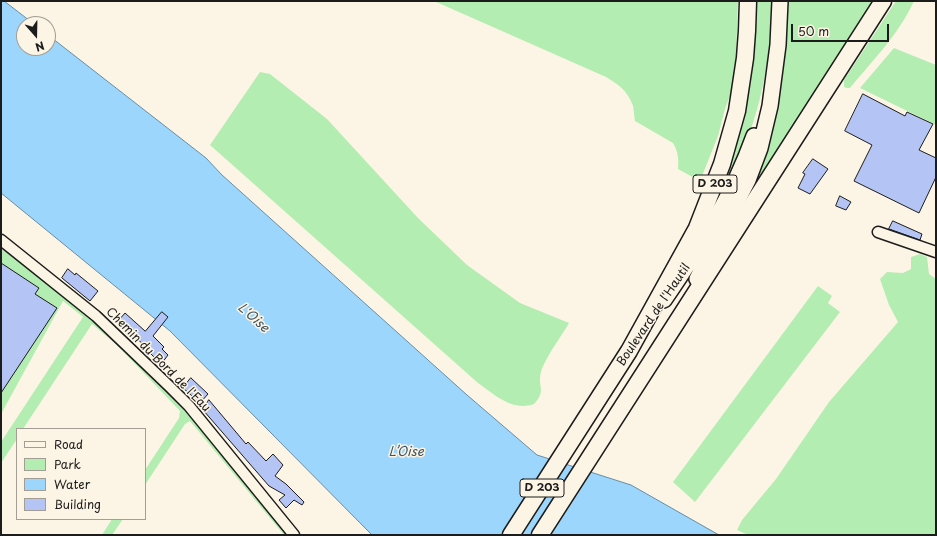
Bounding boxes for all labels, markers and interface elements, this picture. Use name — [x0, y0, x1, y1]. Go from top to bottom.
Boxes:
north arrow — [16, 16, 56, 56]
scale bar — [793, 16, 891, 42]
text: 50 m — [798, 22, 829, 40]
text: N — [33, 37, 47, 56]
road number: D 203 — [693, 175, 737, 193]
street label: Boulevard de l'Hautil — [614, 261, 694, 369]
water label: L'Oise — [234, 300, 272, 336]
street label: Chemin du Bord de l'Eau — [103, 305, 213, 415]
legend — [16, 428, 146, 520]
text: Road — [54, 435, 83, 453]
water label: L’Oise — [388, 444, 424, 460]
text: Park — [54, 455, 81, 473]
text: Water — [54, 475, 90, 493]
road number: D 203 — [520, 479, 564, 497]
text: Building — [54, 495, 101, 513]

